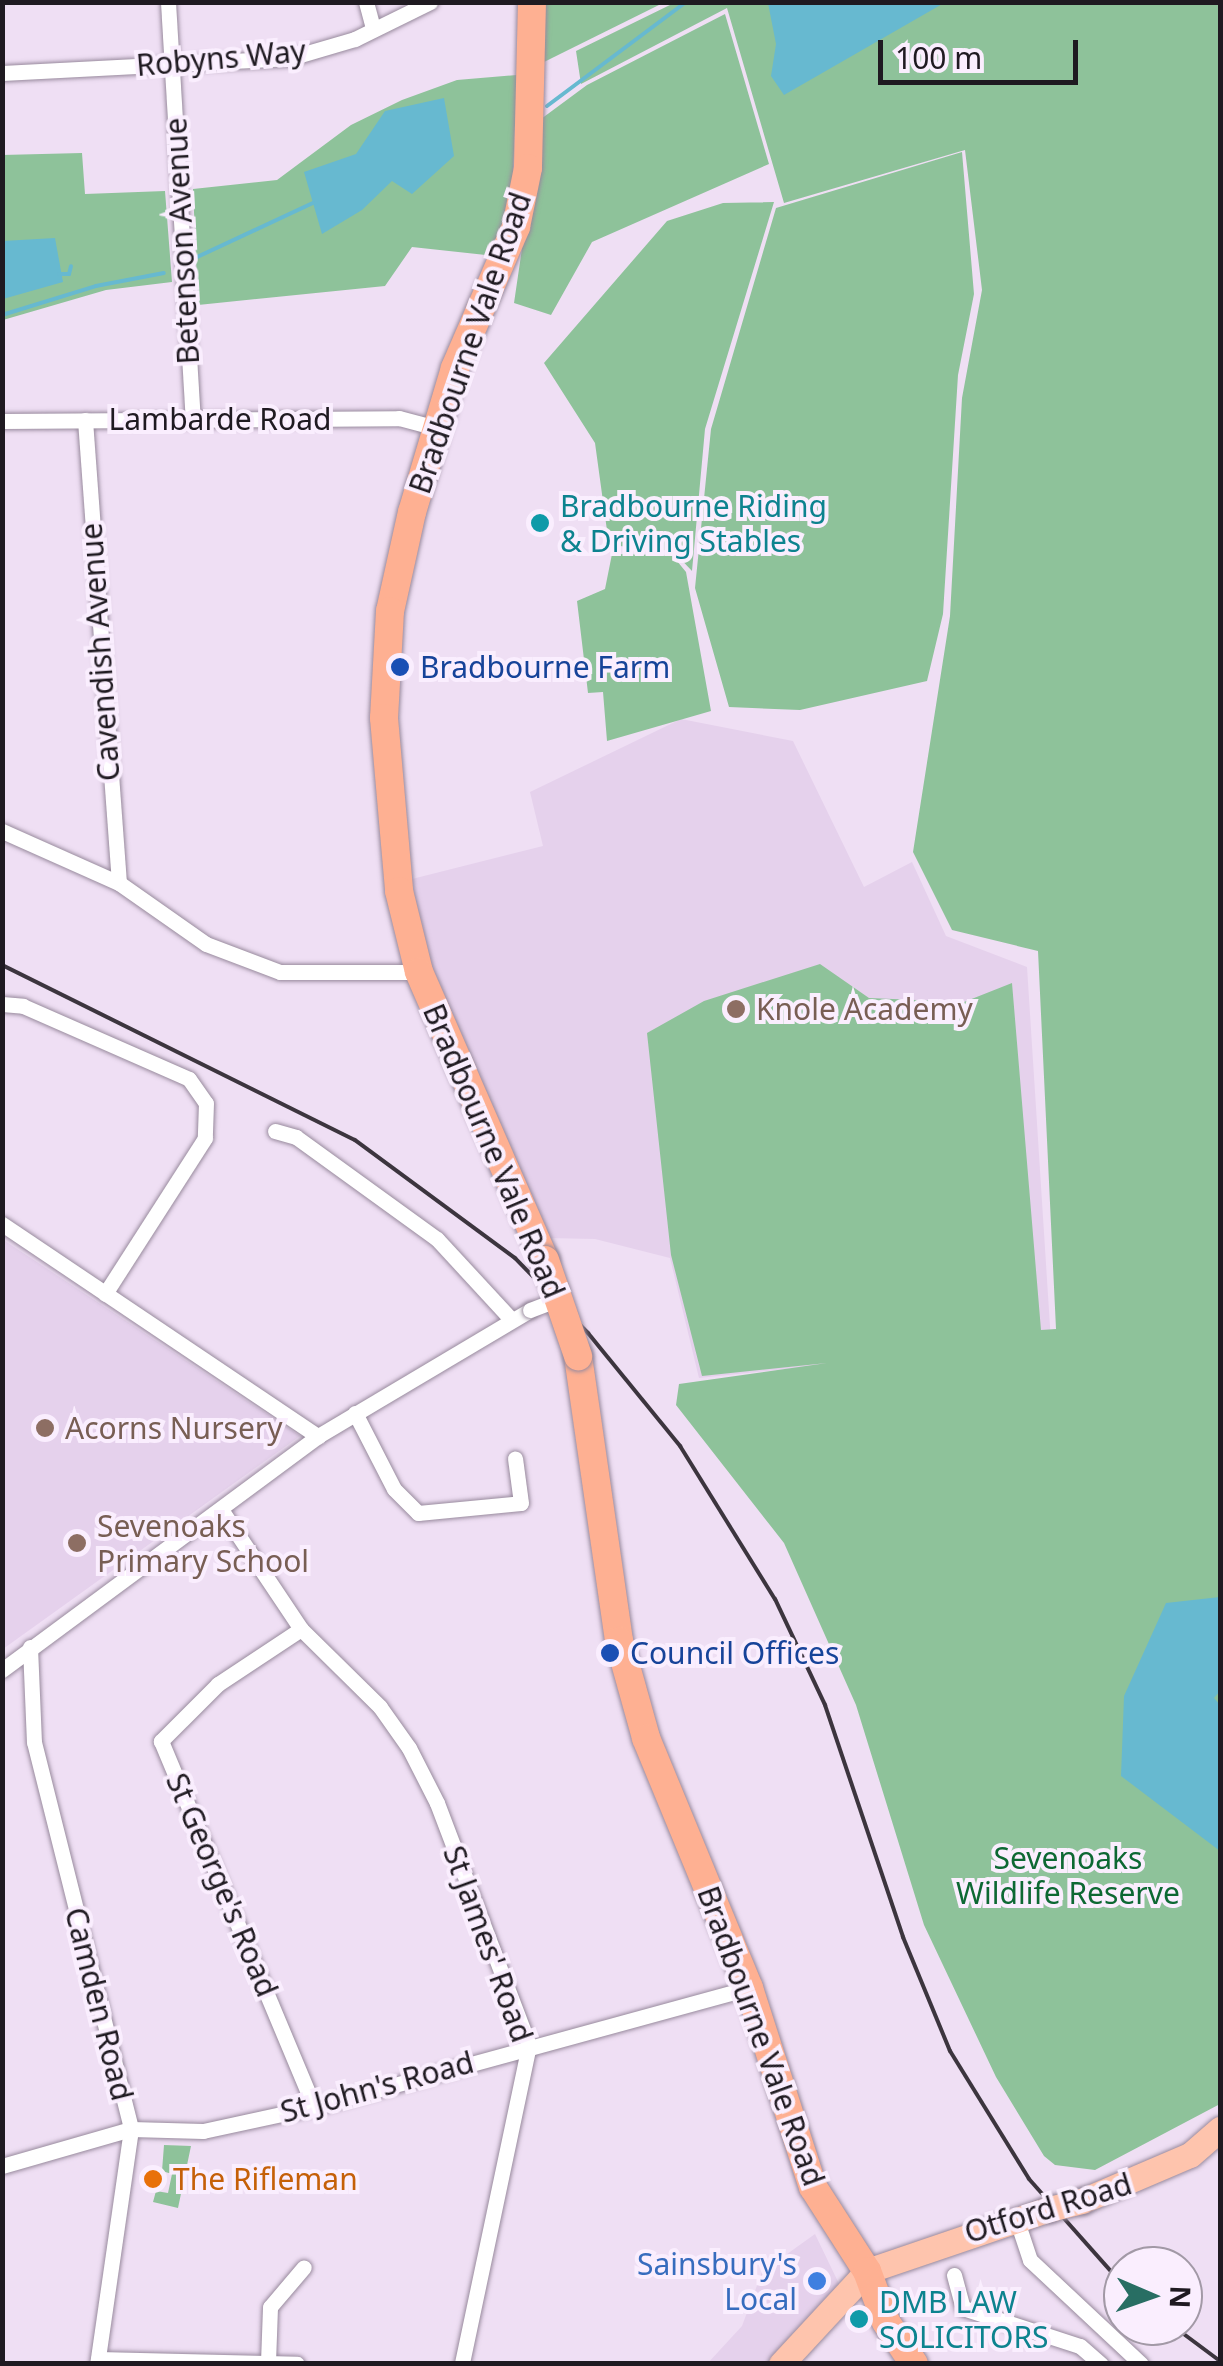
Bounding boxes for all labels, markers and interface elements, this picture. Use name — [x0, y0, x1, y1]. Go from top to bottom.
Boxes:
scale bar — [883, 20, 1083, 82]
street label: Robyns Way — [135, 33, 307, 83]
text: 100 m — [895, 37, 982, 78]
street label: Betenson Avenue — [158, 117, 206, 365]
street label: Bradbourne Vale Road — [402, 188, 538, 498]
street label: Lambarde Road — [109, 401, 331, 437]
place label: Bradbourne Riding & Driving Stables — [560, 488, 827, 558]
marker: Bradbourne Riding & Driving Stables — [529, 512, 551, 534]
street label: Cavendish Avenue — [73, 522, 127, 782]
place label: Bradbourne Farm — [420, 649, 670, 685]
marker: Bradbourne Farm — [389, 656, 411, 678]
place label: Knole Academy — [756, 991, 973, 1027]
street label: Bradbourne Vale Road — [416, 998, 572, 1304]
marker: Knole Academy — [725, 998, 747, 1020]
place label: Acorns Nursery — [65, 1410, 283, 1446]
marker: Acorns Nursery — [34, 1417, 56, 1439]
place label: Sevenoaks Primary School — [97, 1508, 309, 1578]
marker: Sevenoaks Primary School — [66, 1532, 88, 1554]
place label: Council Offices — [630, 1635, 839, 1671]
marker: Council Offices — [599, 1642, 621, 1664]
street label: St George's Road — [159, 1768, 285, 2002]
park label: Sevenoaks Wildlife Reserve — [956, 1840, 1180, 1910]
street label: St James' Road — [436, 1841, 540, 2047]
street label: Bradbourne Vale Road — [690, 1881, 832, 2191]
street label: Camden Road — [58, 1904, 140, 2104]
street label: St John's Road — [277, 2044, 477, 2130]
place label: The Rifleman — [173, 2161, 358, 2197]
street label: Otford Road — [960, 2166, 1136, 2250]
marker: The Rifleman — [142, 2168, 164, 2190]
place label: Sainsbury's Local — [637, 2246, 797, 2316]
north arrow — [1103, 2246, 1203, 2346]
marker: Sainsbury's Local — [806, 2270, 828, 2292]
place label: DMB LAW SOLICITORS — [879, 2284, 1049, 2354]
text: N — [1162, 2285, 1200, 2309]
marker: DMB LAW SOLICITORS — [848, 2308, 870, 2330]

